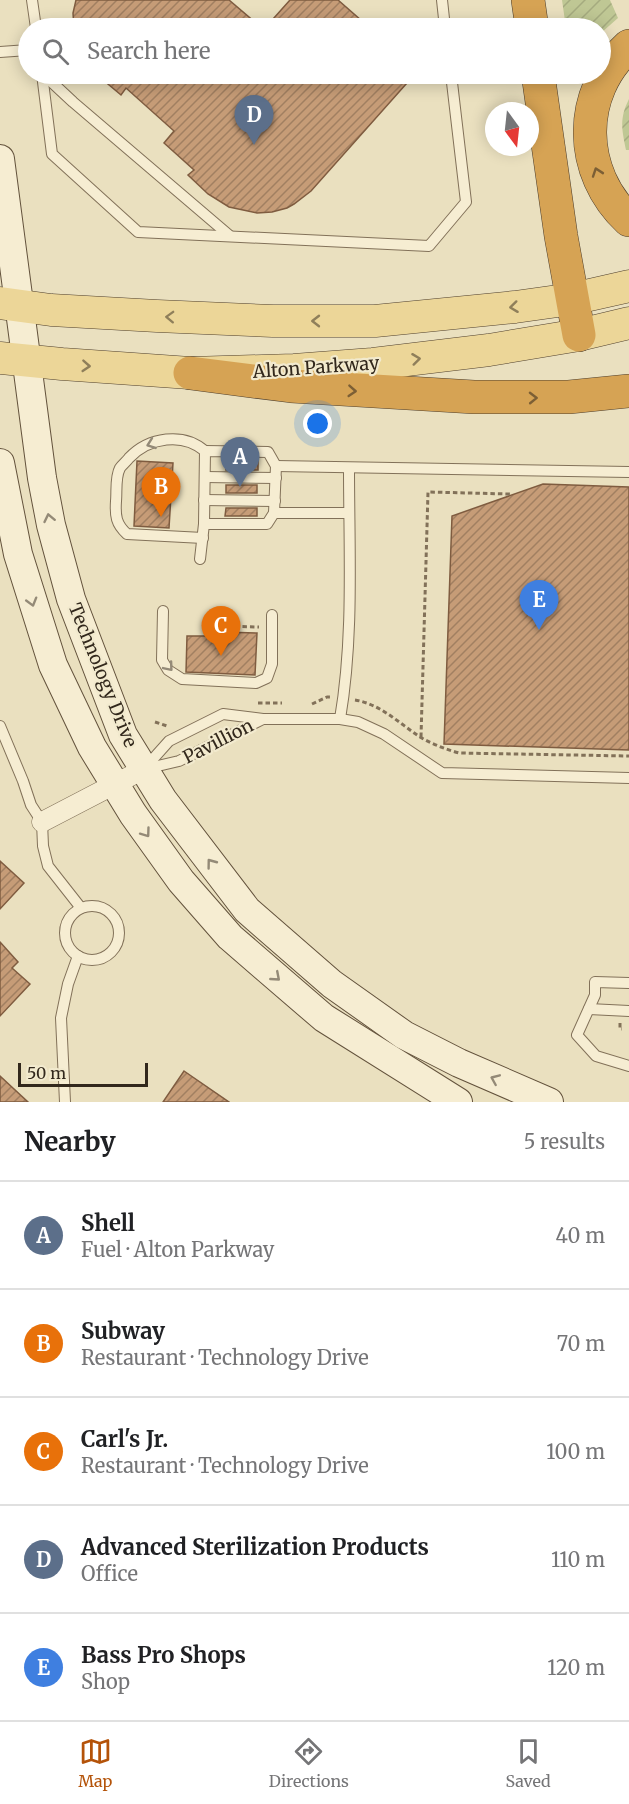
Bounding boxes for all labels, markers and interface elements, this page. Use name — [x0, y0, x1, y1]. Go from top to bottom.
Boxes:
search box — [18, 18, 611, 84]
icon: search — [39, 35, 72, 68]
text: Search here — [87, 37, 210, 65]
pin: D — [234, 96, 274, 145]
north arrow — [485, 102, 539, 156]
one-way arrow — [592, 167, 605, 178]
one-way arrow — [510, 300, 519, 313]
one-way arrow — [166, 310, 175, 323]
one-way arrow — [312, 315, 321, 327]
street label: Alton Parkway — [251, 351, 380, 383]
one-way arrow — [411, 353, 421, 366]
one-way arrow — [81, 359, 90, 372]
one-way arrow — [348, 384, 357, 397]
one-way arrow — [528, 392, 537, 404]
your location — [303, 409, 332, 438]
one-way arrow — [146, 436, 156, 449]
pin: A — [220, 438, 260, 487]
pin: B — [142, 468, 180, 517]
one-way arrow — [44, 513, 57, 523]
pin: E — [520, 580, 558, 630]
one-way arrow — [25, 596, 37, 607]
street label: Technology Drive — [64, 600, 142, 750]
pin: C — [202, 606, 240, 656]
one-way arrow — [161, 660, 172, 671]
street label: Pavillion — [179, 713, 257, 769]
one-way arrow — [139, 826, 150, 837]
one-way arrow — [208, 859, 219, 870]
one-way arrow — [269, 970, 280, 981]
scale bar — [18, 1060, 148, 1088]
text: 50 m — [27, 1063, 66, 1083]
one-way arrow — [490, 1074, 501, 1086]
text: Nearby — [24, 1125, 116, 1158]
text: 5 results — [524, 1129, 605, 1154]
text: Shell — [81, 1209, 135, 1237]
text: A — [36, 1223, 51, 1248]
text: 40 m — [555, 1223, 605, 1248]
text: Fuel · Alton Parkway — [81, 1237, 274, 1262]
text: Subway — [81, 1317, 165, 1345]
text: B — [37, 1331, 50, 1356]
text: 70 m — [557, 1331, 605, 1356]
text: Restaurant · Technology Drive — [81, 1345, 369, 1370]
text: Carl's Jr. — [81, 1425, 168, 1453]
text: C — [37, 1439, 50, 1464]
text: 100 m — [546, 1439, 605, 1464]
text: Restaurant · Technology Drive — [81, 1453, 369, 1478]
text: Advanced Sterilization Products — [81, 1533, 429, 1561]
text: D — [36, 1547, 51, 1572]
text: 110 m — [551, 1547, 605, 1572]
text: Office — [81, 1561, 138, 1586]
text: Bass Pro Shops — [81, 1641, 246, 1669]
text: E — [37, 1655, 50, 1680]
text: 120 m — [547, 1655, 605, 1680]
text: Shop — [81, 1669, 130, 1694]
tab: Map — [78, 1735, 112, 1791]
tab: Directions — [269, 1735, 349, 1791]
tab: Saved — [505, 1735, 551, 1791]

